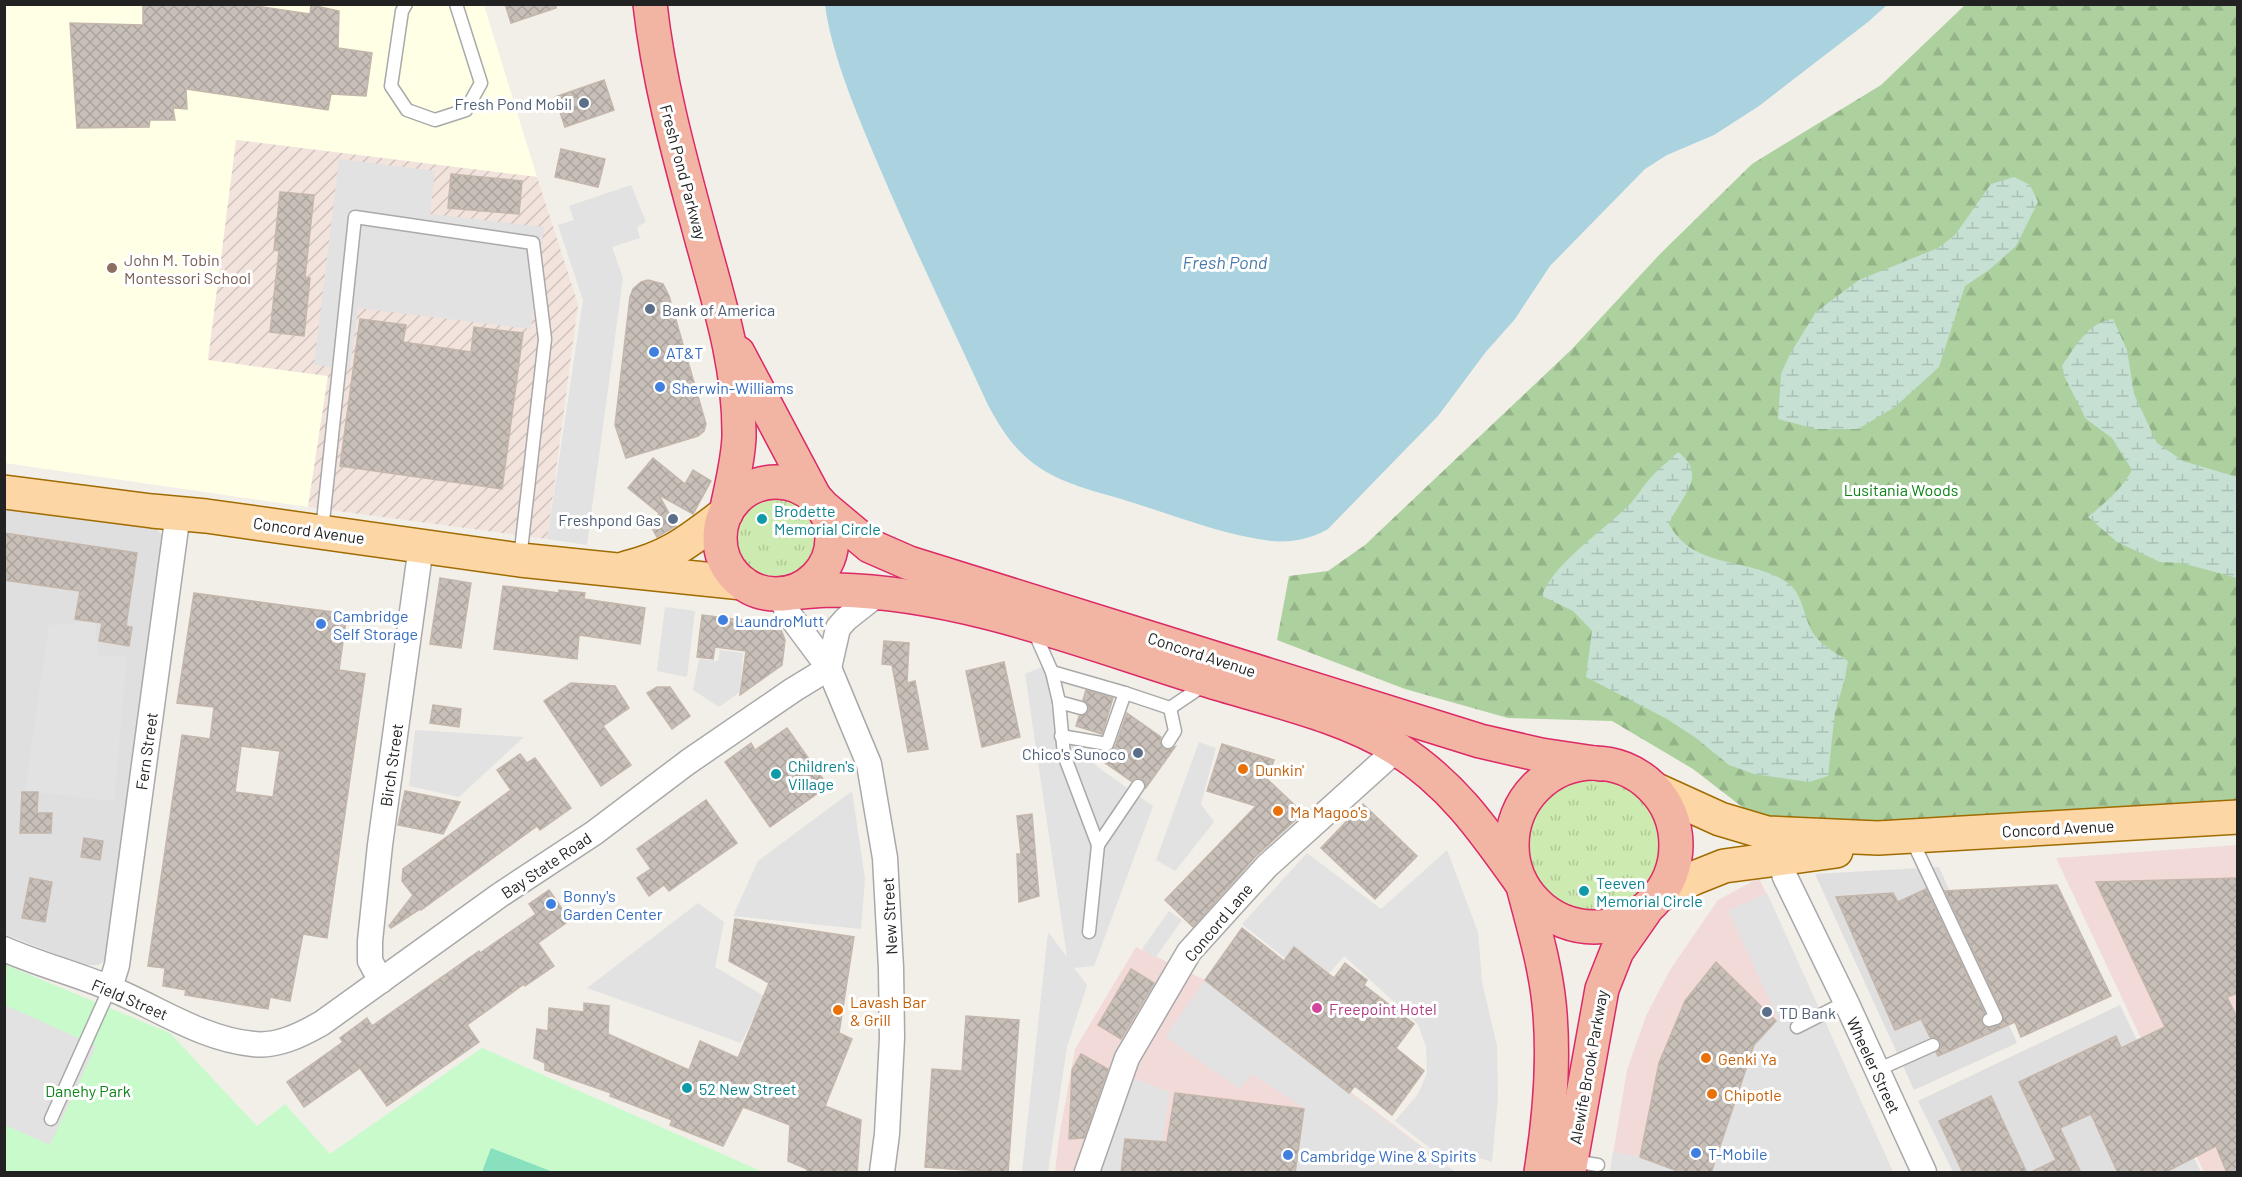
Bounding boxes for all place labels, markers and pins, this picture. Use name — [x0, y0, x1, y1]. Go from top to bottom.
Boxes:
place label: Fresh Pond Mobil — [454, 94, 572, 113]
marker: Fresh Pond Mobil — [577, 96, 591, 110]
place label: John M. Tobin Montessori School — [124, 250, 251, 287]
marker: John M. Tobin Montessori School — [105, 261, 119, 275]
place label: Bank of America — [662, 300, 775, 319]
marker: Bank of America — [643, 302, 657, 316]
place label: AT&T — [666, 343, 703, 362]
marker: AT&T — [647, 345, 661, 359]
place label: Sherwin-Williams — [672, 378, 794, 397]
marker: Sherwin-Williams — [653, 380, 667, 394]
place label: Brodette Memorial Circle — [774, 501, 881, 538]
place label: Freshpond Gas — [558, 510, 661, 529]
marker: Freshpond Gas — [666, 512, 680, 526]
marker: Brodette Memorial Circle — [755, 512, 769, 526]
place label: Cambridge Self Storage — [333, 606, 418, 643]
place label: LaundroMutt — [735, 611, 824, 630]
marker: LaundroMutt — [716, 613, 730, 627]
marker: Cambridge Self Storage — [314, 617, 328, 631]
place label: Chico's Sunoco — [1022, 744, 1126, 763]
marker: Chico's Sunoco — [1131, 746, 1145, 760]
place label: Children's Village — [788, 756, 855, 793]
place label: Dunkin' — [1255, 760, 1304, 779]
marker: Dunkin' — [1236, 762, 1250, 776]
marker: Children's Village — [769, 767, 783, 781]
place label: Ma Magoo's — [1290, 802, 1368, 821]
marker: Ma Magoo's — [1271, 804, 1285, 818]
place label: Teeven Memorial Circle — [1596, 873, 1703, 910]
marker: Teeven Memorial Circle — [1577, 884, 1591, 898]
place label: Bonny's Garden Center — [563, 886, 663, 923]
marker: Bonny's Garden Center — [544, 897, 558, 911]
place label: Lavash Bar & Grill — [850, 992, 926, 1029]
place label: Freepoint Hotel — [1329, 999, 1437, 1018]
marker: Freepoint Hotel — [1310, 1001, 1324, 1015]
marker: Lavash Bar & Grill — [831, 1003, 845, 1017]
place label: TD Bank — [1779, 1003, 1836, 1022]
marker: TD Bank — [1760, 1005, 1774, 1019]
place label: Genki Ya — [1718, 1049, 1777, 1068]
marker: Genki Ya — [1699, 1051, 1713, 1065]
place label: 52 New Street — [699, 1079, 797, 1098]
marker: 52 New Street — [680, 1081, 694, 1095]
place label: Chipotle — [1724, 1085, 1782, 1104]
marker: Chipotle — [1705, 1087, 1719, 1101]
place label: T-Mobile — [1708, 1144, 1767, 1163]
place label: Cambridge Wine & Spirits — [1300, 1146, 1476, 1165]
marker: T-Mobile — [1689, 1146, 1703, 1160]
marker: Cambridge Wine & Spirits — [1281, 1148, 1295, 1162]

